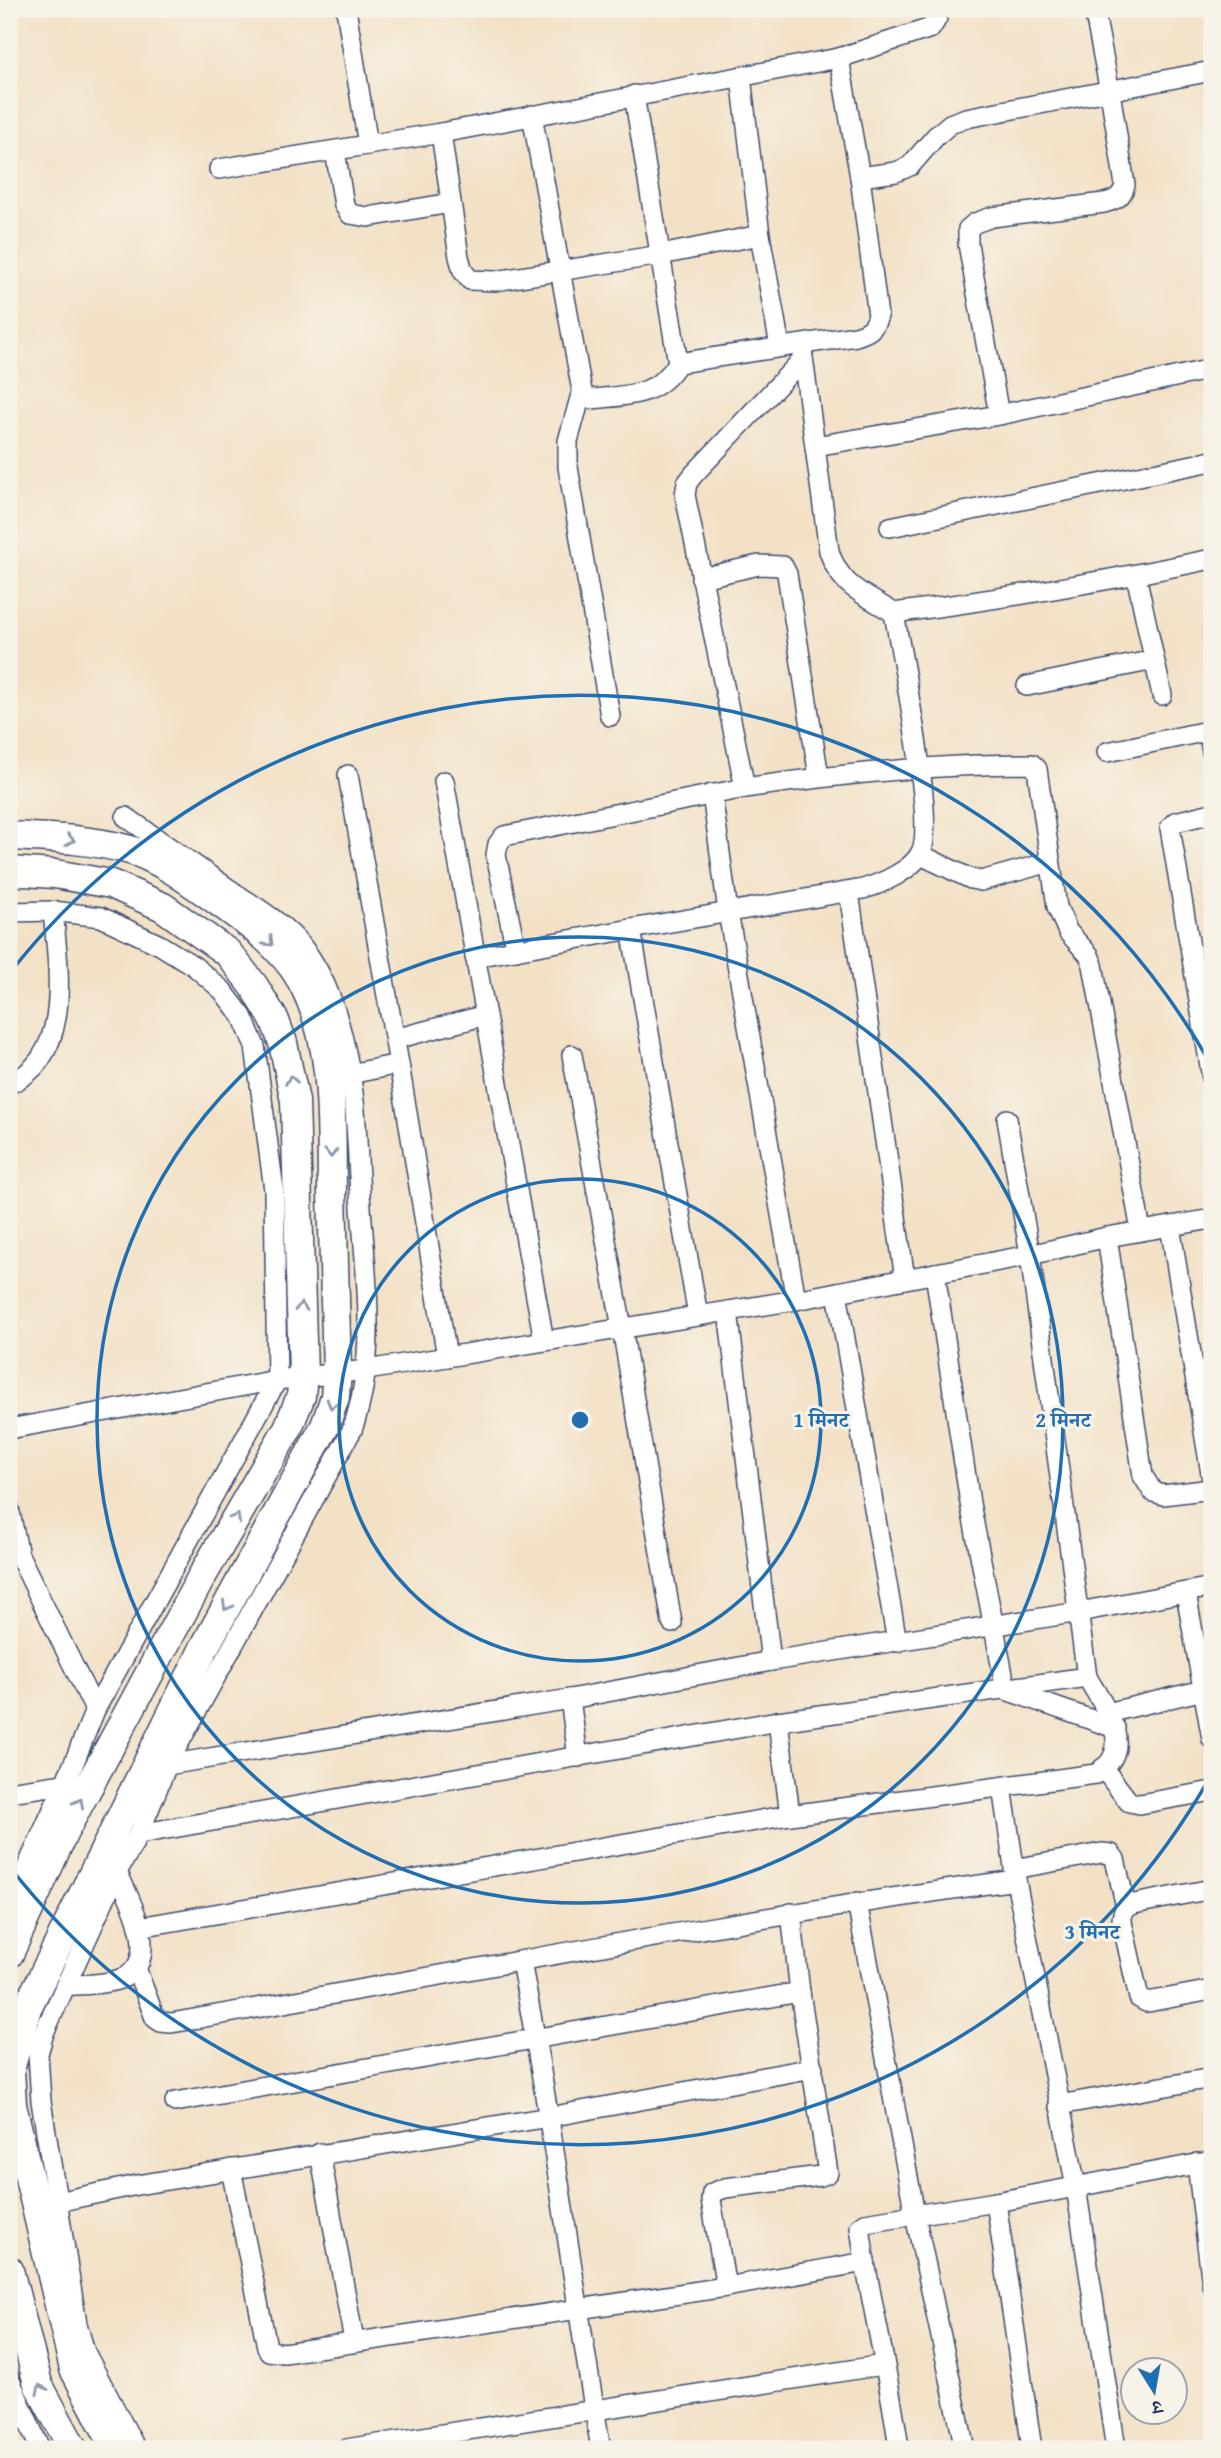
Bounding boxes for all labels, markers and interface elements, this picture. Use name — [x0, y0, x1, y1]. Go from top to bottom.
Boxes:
one-way arrow — [64, 832, 76, 847]
one-way arrow — [260, 934, 273, 947]
one-way arrow — [284, 1074, 299, 1086]
one-way arrow — [324, 1148, 339, 1159]
one-way arrow — [293, 1301, 309, 1312]
one-way arrow — [325, 1398, 340, 1410]
text: 1 मिनट — [793, 1404, 850, 1435]
text: 2 मिनट — [1035, 1404, 1092, 1435]
centre of rings — [568, 1408, 592, 1432]
one-way arrow — [227, 1513, 240, 1526]
one-way arrow — [222, 1599, 235, 1611]
one-way arrow — [71, 1798, 84, 1811]
text: 3 मिनट — [1064, 1916, 1121, 1947]
north arrow — [1120, 2356, 1190, 2426]
one-way arrow — [35, 2384, 49, 2396]
text: उ — [1149, 2393, 1167, 2423]

